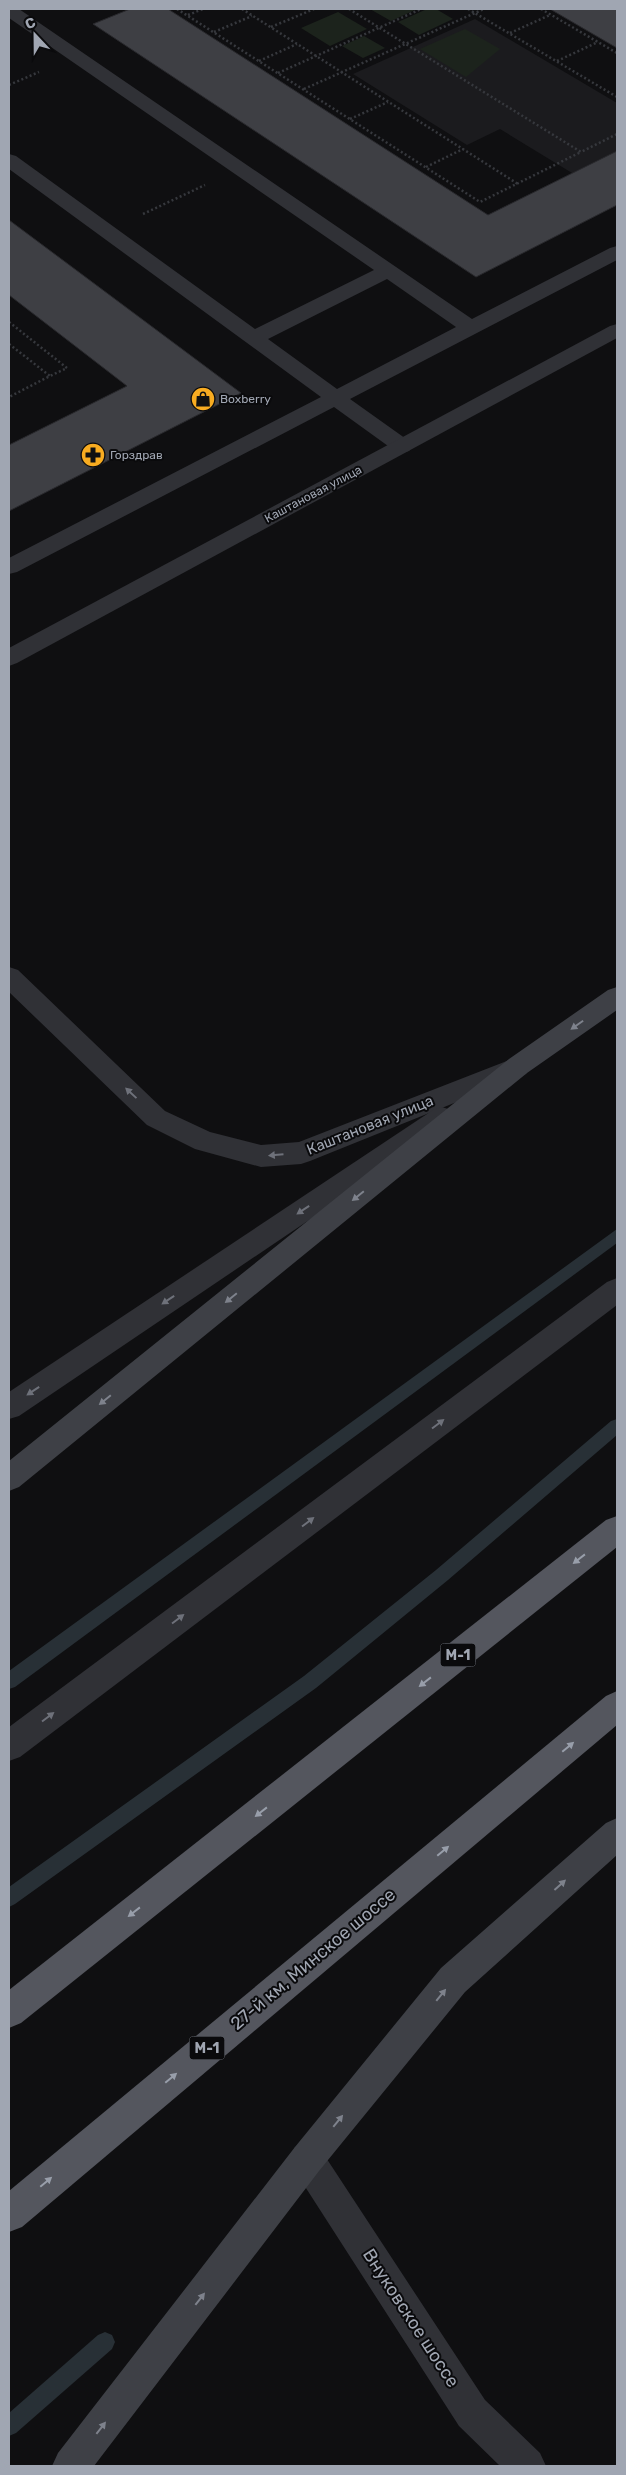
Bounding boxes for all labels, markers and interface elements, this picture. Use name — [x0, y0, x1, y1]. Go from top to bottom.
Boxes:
north arrow — [10, 10, 60, 60]
text: С — [23, 14, 38, 33]
shop icon: Boxberry — [190, 386, 216, 412]
place label: Boxberry — [220, 392, 271, 406]
pharmacy icon: Горздрав — [80, 442, 106, 468]
place label: Горздрав — [110, 448, 163, 462]
street label: Каштановая улица — [262, 462, 364, 526]
one-way arrow — [570, 1020, 584, 1030]
one-way arrow — [125, 1087, 137, 1099]
street label: Каштановая улица — [304, 1091, 436, 1159]
one-way arrow — [268, 1151, 284, 1159]
one-way arrow — [351, 1190, 364, 1201]
one-way arrow — [296, 1205, 310, 1215]
one-way arrow — [225, 1292, 238, 1303]
one-way arrow — [161, 1296, 175, 1305]
one-way arrow — [26, 1386, 40, 1396]
one-way arrow — [99, 1394, 112, 1405]
one-way arrow — [431, 1419, 444, 1430]
one-way arrow — [301, 1517, 315, 1527]
one-way arrow — [573, 1554, 586, 1565]
one-way arrow — [171, 1614, 184, 1625]
road number: М-1 — [440, 1644, 476, 1666]
one-way arrow — [418, 1677, 431, 1688]
one-way arrow — [41, 1711, 54, 1722]
one-way arrow — [562, 1742, 574, 1753]
one-way arrow — [255, 1806, 268, 1817]
one-way arrow — [436, 1845, 449, 1856]
one-way arrow — [554, 1879, 566, 1891]
street label: 27-й км, Минское шоссе — [226, 1883, 400, 2035]
one-way arrow — [128, 1907, 141, 1918]
one-way arrow — [435, 1989, 446, 2002]
road number: М-1 — [190, 2036, 224, 2060]
one-way arrow — [164, 2072, 176, 2084]
one-way arrow — [333, 2115, 344, 2128]
one-way arrow — [39, 2177, 52, 2188]
street label: Внуковское шоссе — [358, 2245, 464, 2391]
one-way arrow — [194, 2293, 205, 2306]
one-way arrow — [95, 2422, 106, 2435]

